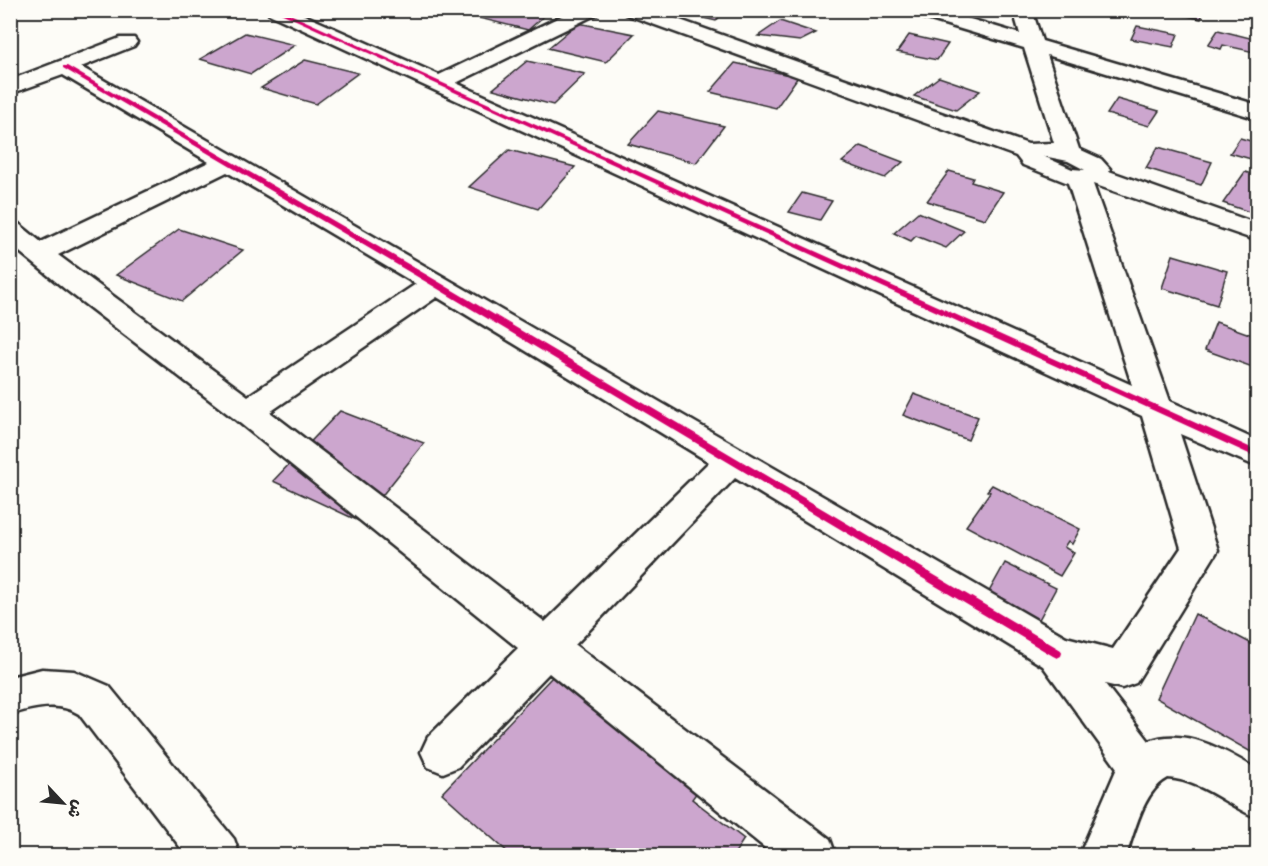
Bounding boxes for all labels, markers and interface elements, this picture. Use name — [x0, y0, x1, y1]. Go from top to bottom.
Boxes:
north arrow — [33, 773, 93, 833]
text: ش — [62, 796, 89, 822]

